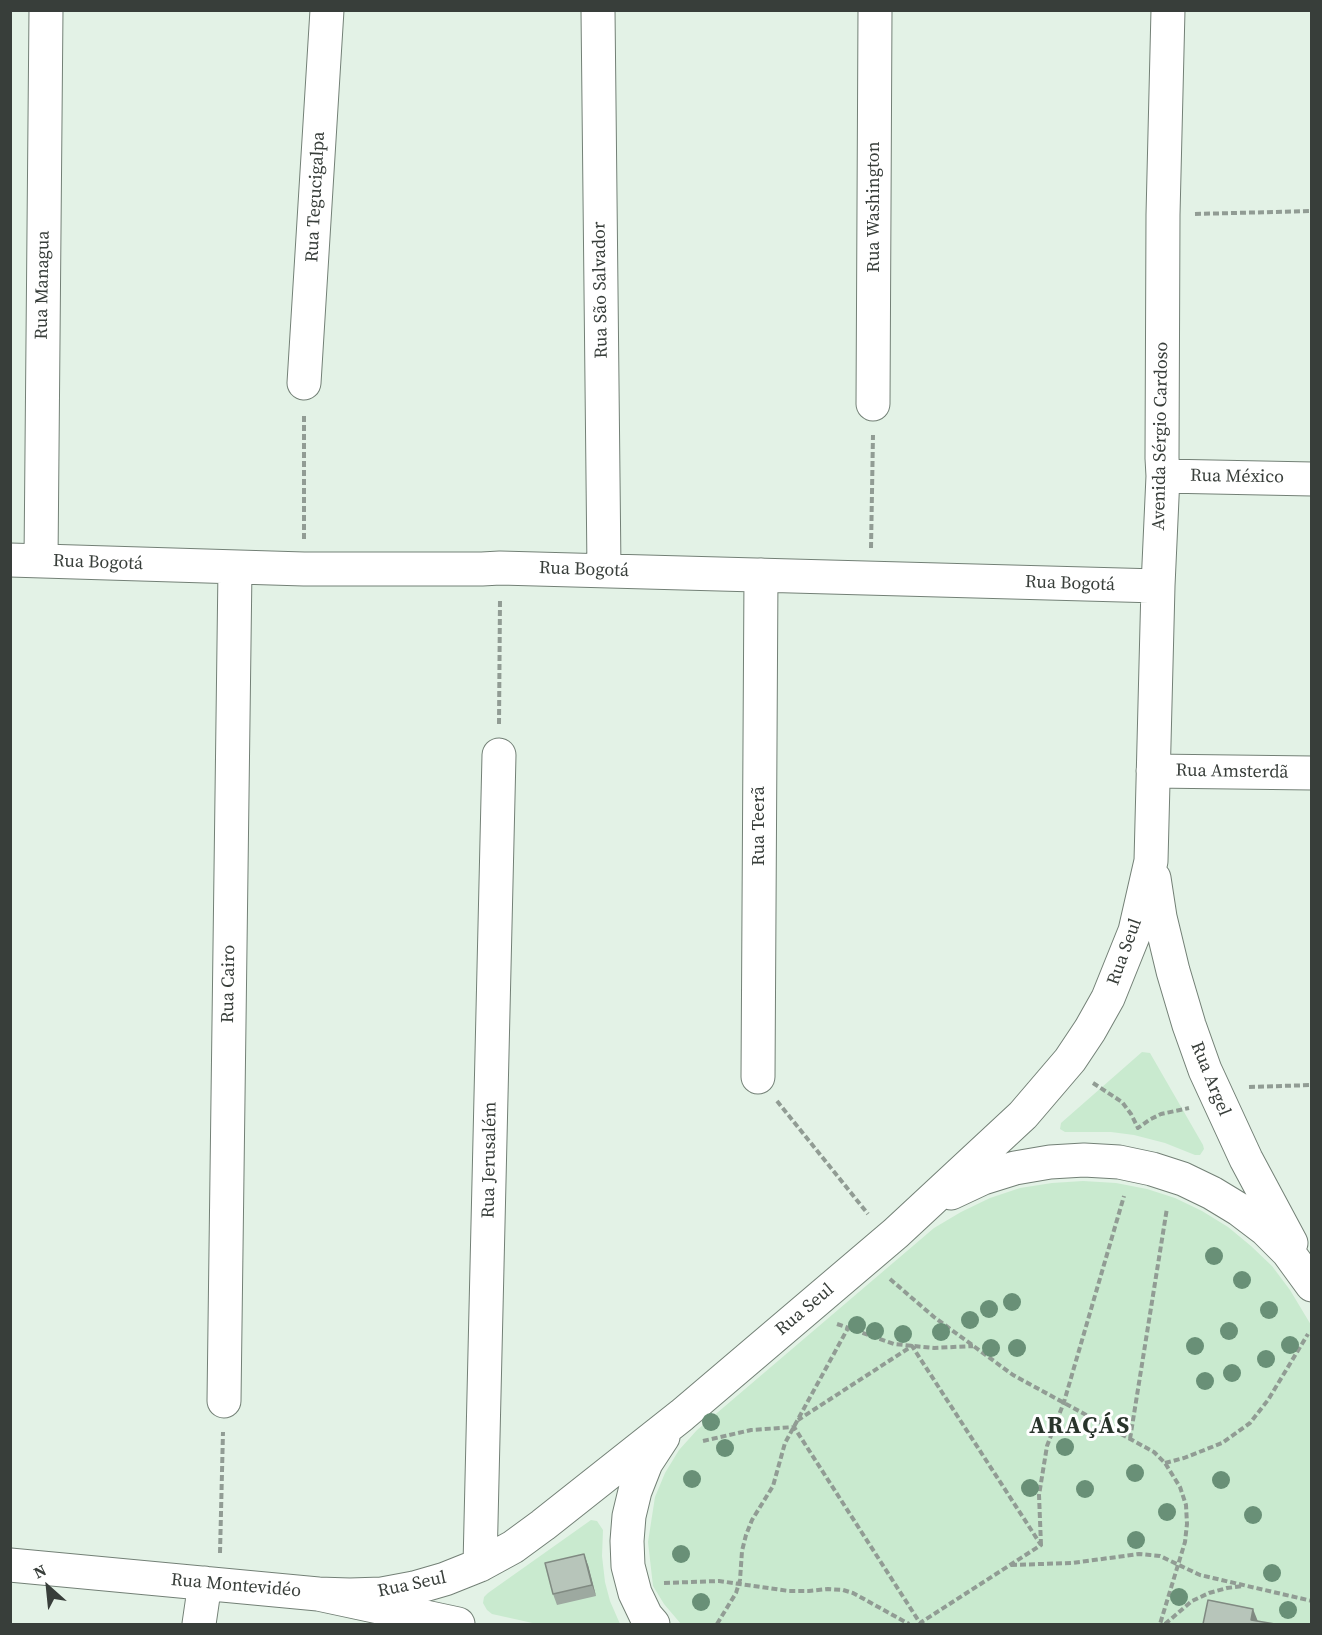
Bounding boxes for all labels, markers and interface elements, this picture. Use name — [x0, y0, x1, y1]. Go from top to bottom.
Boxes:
street label: Rua Tegucigalpa — [302, 131, 330, 263]
street label: Rua Washington — [863, 141, 885, 273]
street label: Rua São Salvador — [589, 221, 613, 359]
street label: Rua Managua — [31, 230, 55, 340]
street label: Avenida Sérgio Cardoso — [1149, 341, 1173, 531]
street label: Rua México — [1190, 465, 1284, 489]
street label: Rua Bogotá — [52, 551, 144, 575]
street label: Rua Bogotá — [538, 558, 630, 582]
street label: Rua Bogotá — [1024, 572, 1116, 596]
street label: Rua Amsterdã — [1175, 760, 1289, 784]
street label: Rua Teerã — [748, 786, 770, 866]
street label: Rua Seul — [1103, 916, 1147, 988]
street label: Rua Cairo — [218, 945, 240, 1023]
street label: Rua Argel — [1185, 1039, 1235, 1119]
street label: Rua Jerusalém — [478, 1101, 502, 1219]
street label: Rua Seul — [771, 1279, 839, 1341]
district label: ARAÇÁS — [1029, 1413, 1131, 1441]
north arrow — [18, 1557, 78, 1617]
text: N — [30, 1559, 50, 1583]
street label: Rua Seul — [376, 1567, 448, 1603]
street label: Rua Montevidéo — [170, 1570, 302, 1602]

